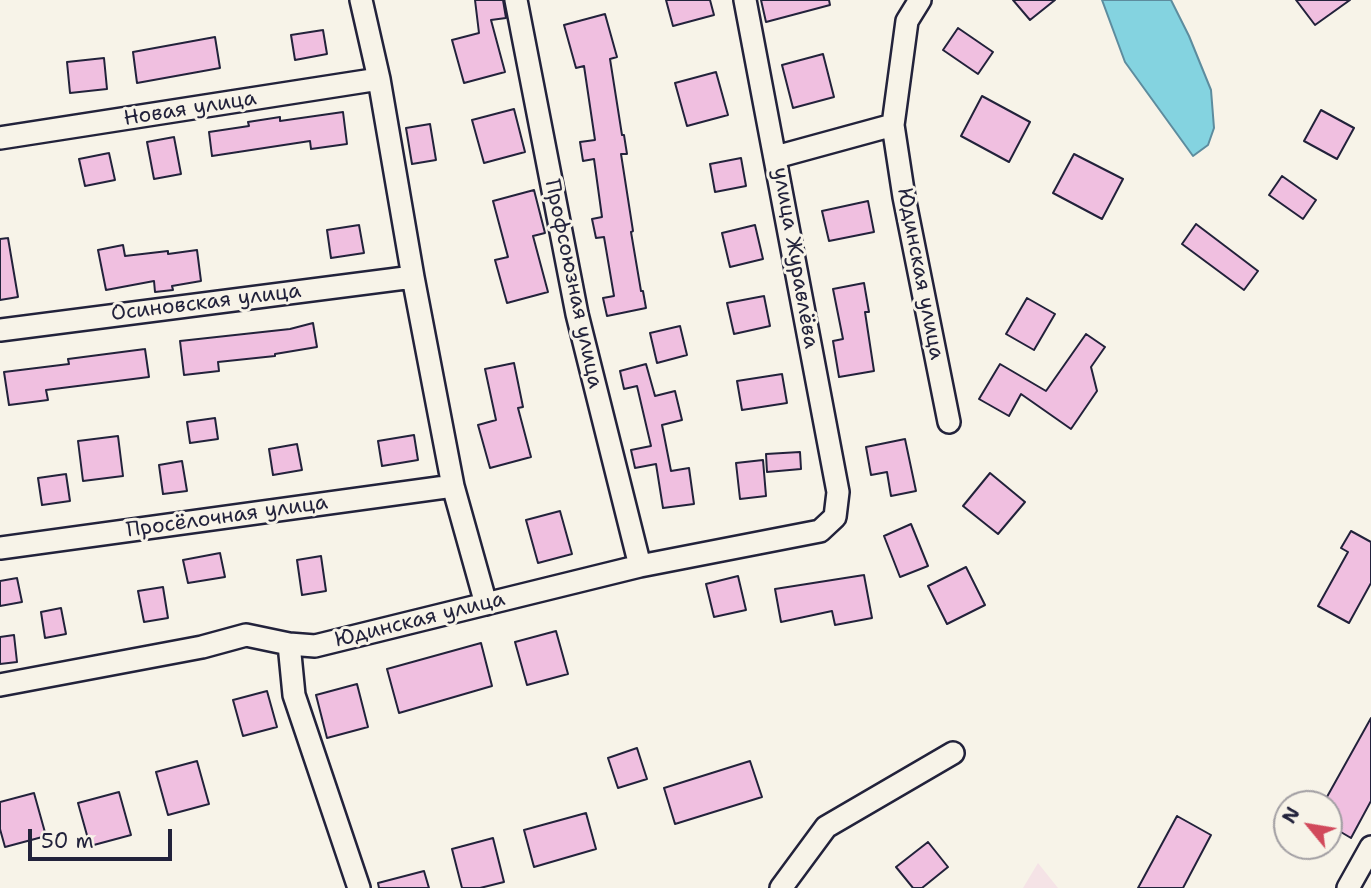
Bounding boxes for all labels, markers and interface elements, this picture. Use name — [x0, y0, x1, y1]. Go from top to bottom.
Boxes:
street label: Новая улица — [122, 86, 258, 132]
street label: улица Журавлёва — [767, 165, 823, 351]
street label: Профсоюзная улица — [539, 177, 607, 391]
street label: Юдинская улица — [891, 186, 949, 362]
street label: Осиновская улица — [109, 279, 303, 327]
street label: Просёлочная улица — [125, 490, 329, 544]
street label: Юдинская улица — [332, 587, 508, 653]
north arrow — [1273, 790, 1343, 860]
text: N — [1277, 802, 1306, 828]
scale bar — [32, 814, 175, 858]
text: 50 m — [41, 827, 94, 855]

